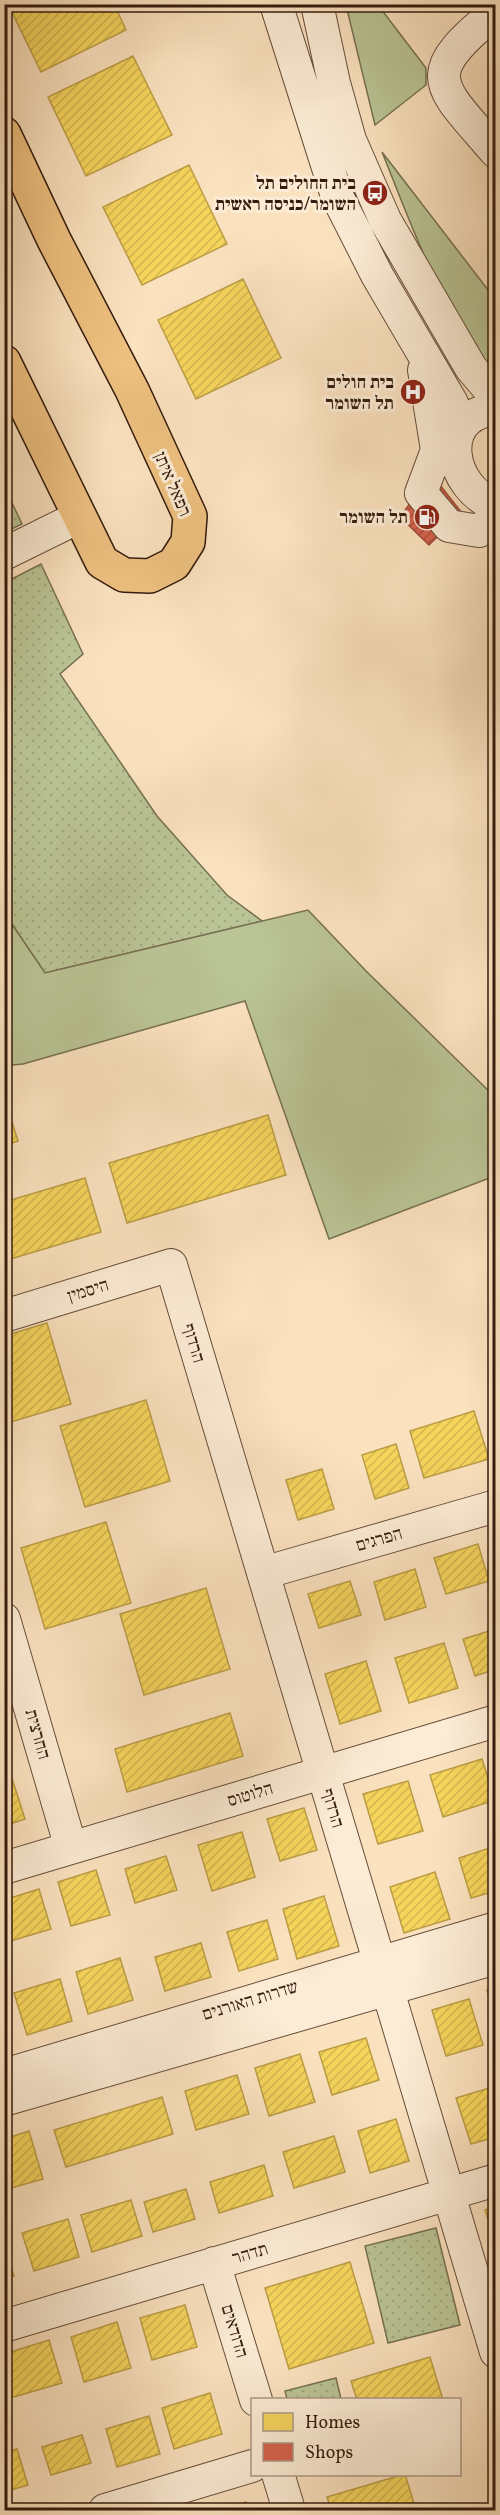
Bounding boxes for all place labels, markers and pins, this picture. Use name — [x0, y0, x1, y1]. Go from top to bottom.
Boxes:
place label: בית החולים תל השומר/כניסה ראשית — [215, 172, 356, 218]
bus stop icon: בית החולים תל השומר/כניסה ראשית — [360, 178, 390, 208]
place label: בית חולים תל השומר — [325, 371, 394, 417]
hospital icon: בית חולים תל השומר — [398, 377, 428, 407]
fuel station icon: תל השומר — [412, 502, 442, 532]
place label: תל השומר — [339, 506, 408, 531]

